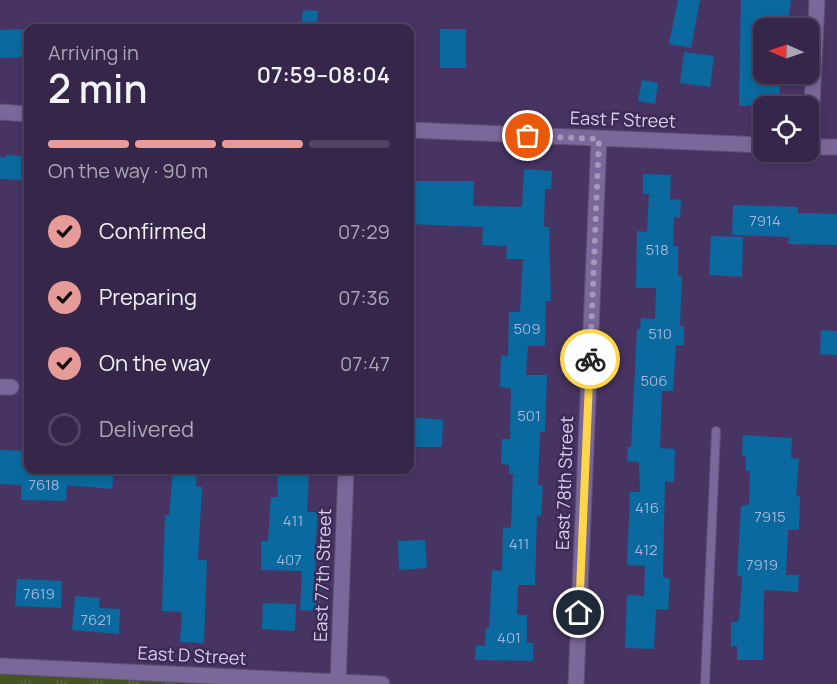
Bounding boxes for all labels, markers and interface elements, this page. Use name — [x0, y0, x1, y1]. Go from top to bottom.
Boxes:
north arrow — [753, 18, 819, 84]
map controls — [753, 18, 819, 162]
text: Arriving in — [48, 39, 139, 66]
text: 07:59–08:04 — [257, 60, 390, 90]
text: 2 min — [48, 61, 147, 115]
button: locate — [753, 96, 819, 162]
street label: East F Street — [570, 105, 676, 133]
pin — [502, 110, 553, 161]
icon: bag — [511, 119, 544, 152]
text: On the way · 90 m — [48, 157, 208, 184]
house number: 7914 — [749, 210, 781, 231]
icon: check — [48, 215, 81, 248]
text: Confirmed — [99, 216, 207, 246]
text: 07:29 — [338, 218, 390, 245]
house number: 518 — [645, 239, 669, 260]
icon: check — [48, 281, 81, 314]
text: Preparing — [99, 282, 197, 312]
text: 07:36 — [338, 284, 390, 311]
house number: 509 — [513, 318, 541, 339]
house number: 510 — [648, 323, 672, 344]
courier — [560, 329, 620, 389]
icon: bike — [574, 343, 607, 376]
icon: check — [48, 347, 81, 380]
text: On the way — [99, 348, 211, 378]
text: 07:47 — [340, 350, 390, 377]
house number: 506 — [640, 370, 668, 391]
house number: 501 — [517, 405, 541, 426]
text: Delivered — [99, 414, 194, 444]
street label: East 78th Street — [550, 415, 578, 551]
house number: 7618 — [28, 474, 60, 495]
house number: 416 — [635, 497, 659, 518]
house number: 7915 — [754, 506, 786, 527]
street label: East 77th Street — [308, 508, 336, 642]
house number: 411 — [283, 510, 303, 531]
house number: 411 — [509, 533, 529, 554]
house number: 412 — [634, 539, 658, 560]
house number: 407 — [276, 549, 302, 570]
house number: 7919 — [746, 554, 778, 575]
house number: 7619 — [23, 583, 55, 604]
pin — [553, 587, 604, 638]
icon: home — [562, 596, 595, 629]
house number: 7621 — [80, 609, 112, 630]
house number: 401 — [497, 627, 521, 648]
street label: East D Street — [137, 640, 247, 670]

